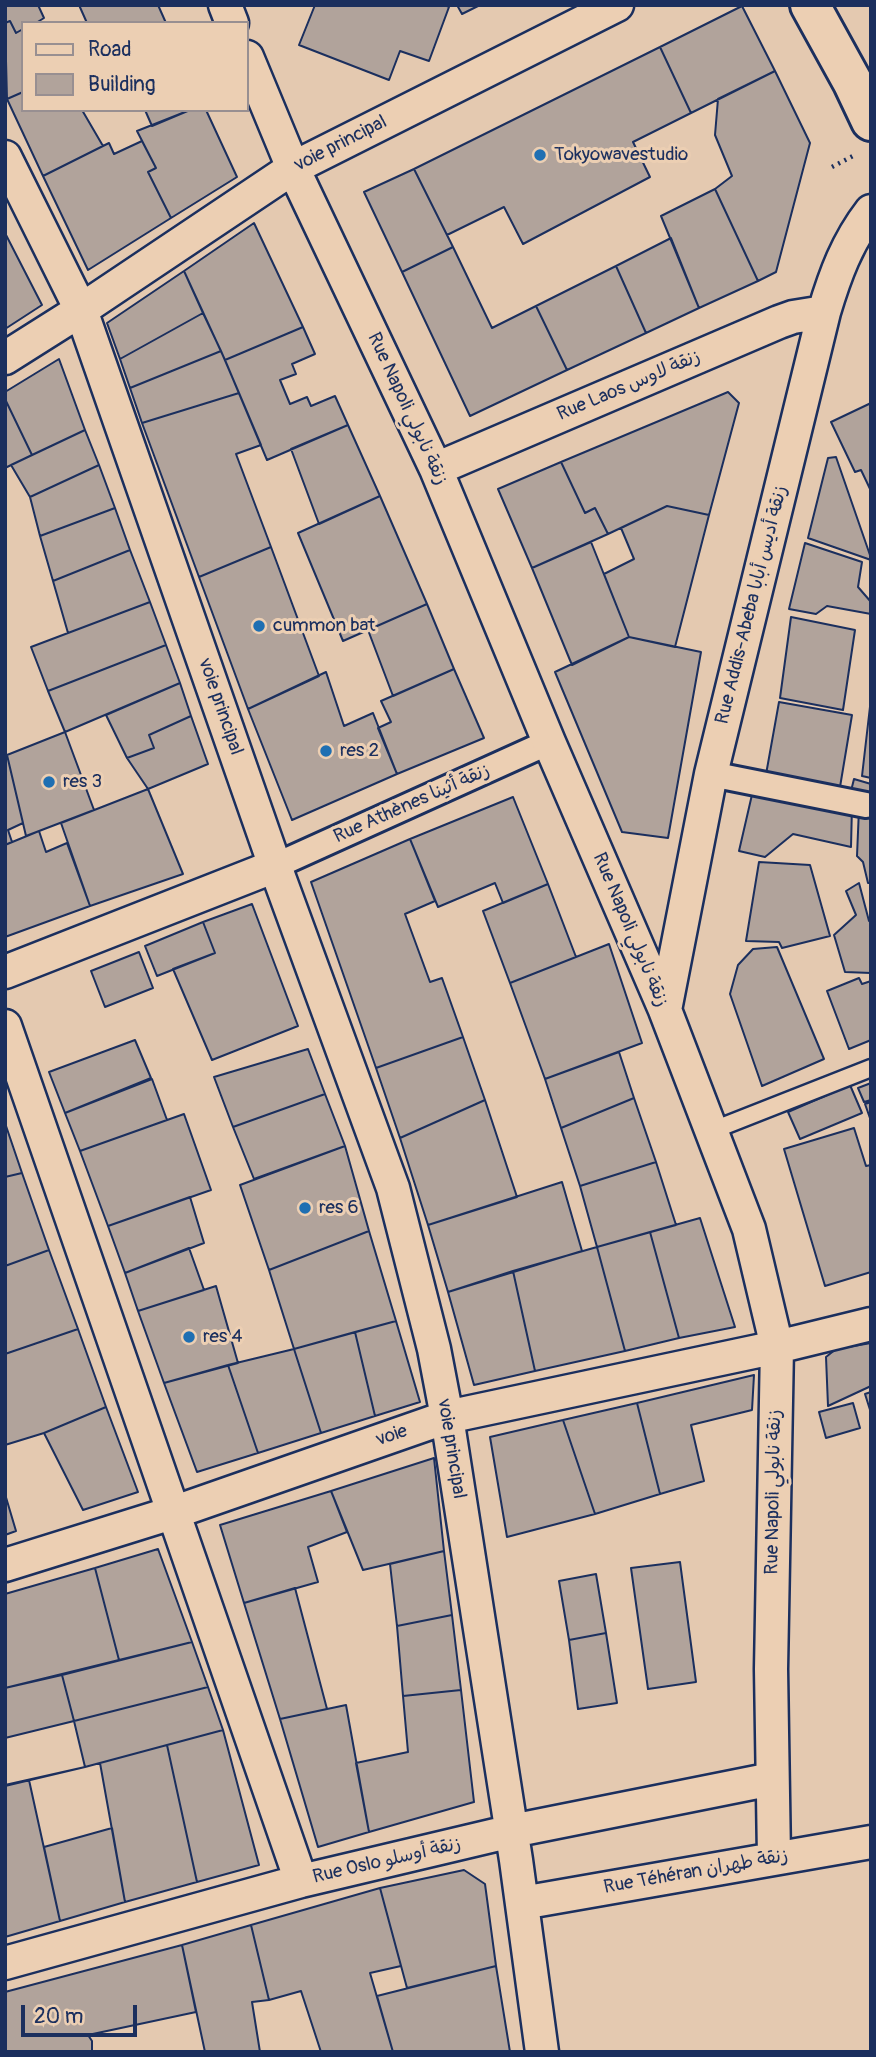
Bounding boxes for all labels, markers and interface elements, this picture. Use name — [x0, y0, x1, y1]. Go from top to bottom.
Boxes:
legend — [21, 21, 248, 112]
text: Road — [88, 36, 132, 63]
text: Building — [88, 71, 155, 98]
street label: voie principal — [291, 111, 391, 177]
place label: Tokyowavestudio — [554, 144, 688, 166]
marker: Tokyowavestudio — [532, 147, 548, 163]
street label: Rue Napoli زنقة نابولي — [362, 329, 452, 489]
street label: Rue Laos زنقة لاوس — [554, 346, 704, 426]
street label: Rue Addis-Abeba زنقة أديس أبابا — [711, 483, 793, 727]
place label: cummon bat — [273, 615, 376, 637]
marker: cummon bat — [251, 618, 267, 634]
street label: voie principal — [193, 656, 247, 758]
place label: res 2 — [340, 740, 379, 762]
marker: res 2 — [318, 743, 334, 759]
street label: Rue Athènes زنقة أثينا — [330, 759, 494, 849]
place label: res 3 — [63, 771, 102, 793]
marker: res 3 — [41, 774, 57, 790]
street label: Rue Napoli زنقة نابولي — [587, 849, 673, 1011]
place label: res 6 — [319, 1197, 358, 1219]
marker: res 6 — [297, 1200, 313, 1216]
place label: res 4 — [203, 1326, 242, 1348]
marker: res 4 — [181, 1329, 197, 1345]
street label: voie principal — [432, 1397, 470, 1501]
street label: Rue Napoli زنقة نابولي — [761, 1409, 787, 1575]
street label: voie — [373, 1420, 411, 1452]
street label: Rue Oslo زنقة أوسلو — [311, 1833, 463, 1889]
street label: Rue Téhéran زنقة طهران — [602, 1845, 790, 1899]
scale bar — [24, 1990, 140, 2034]
text: 20 m — [34, 2003, 83, 2030]

